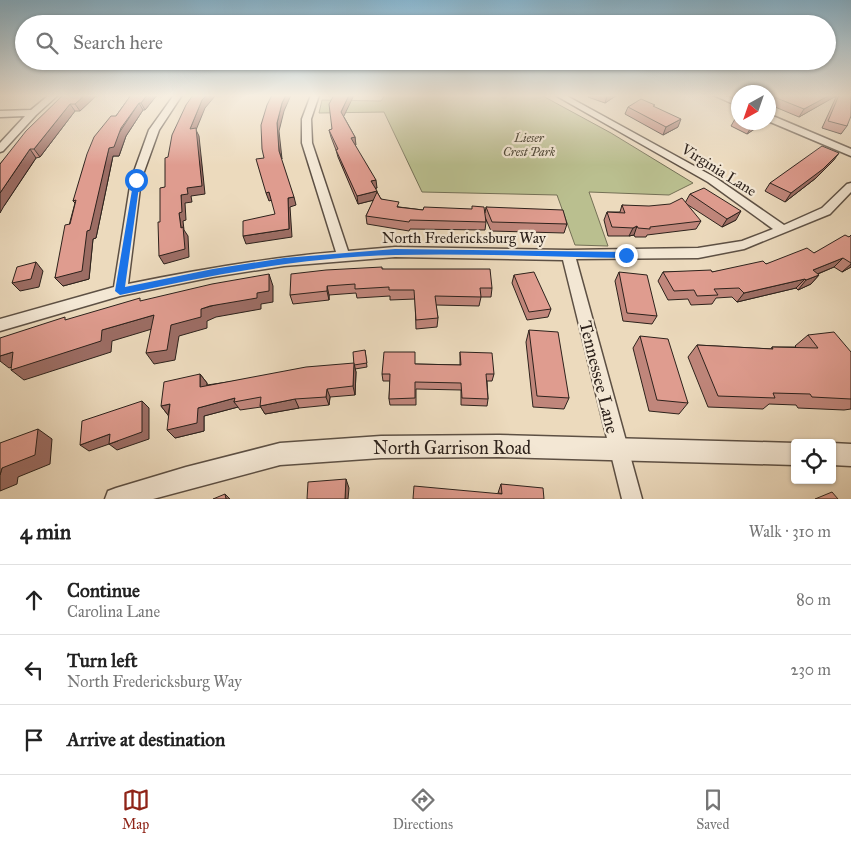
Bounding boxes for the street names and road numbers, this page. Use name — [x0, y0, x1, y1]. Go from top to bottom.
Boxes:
street label: Virginia Lane — [677, 139, 760, 200]
street label: North Fredericksburg Way — [382, 229, 547, 247]
street label: Tennessee Lane — [574, 318, 624, 436]
street label: North Garrison Road — [373, 437, 531, 459]

